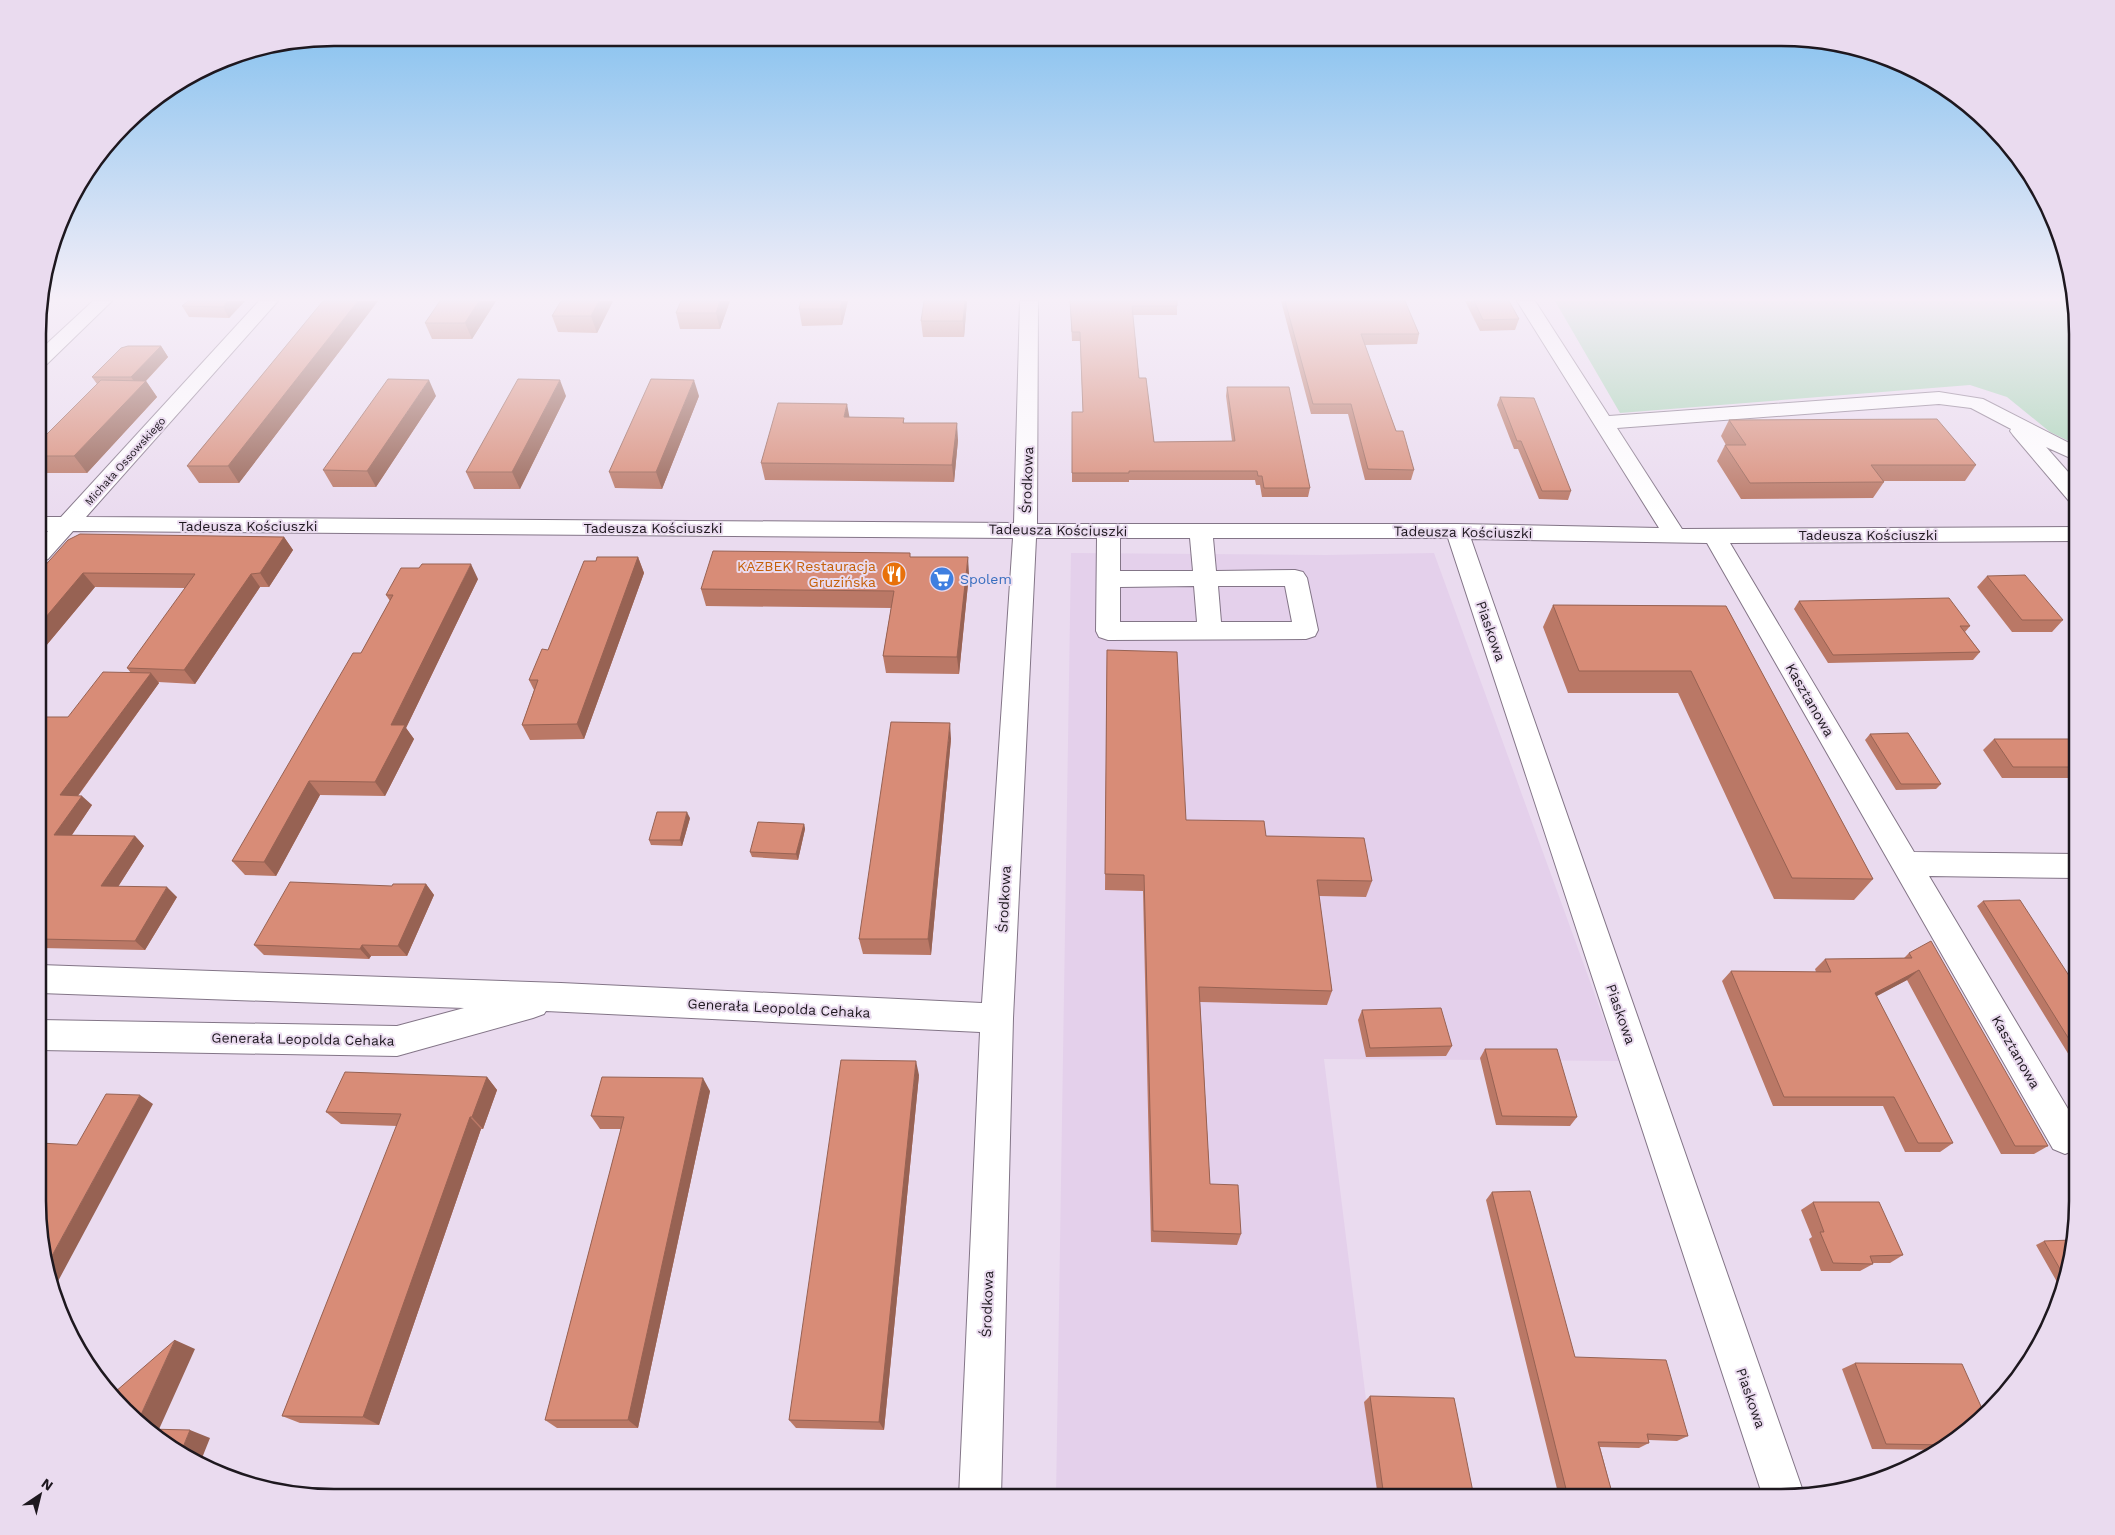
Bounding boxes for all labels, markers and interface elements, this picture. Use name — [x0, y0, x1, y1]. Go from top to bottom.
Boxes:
street label: Michała Ossowskiego — [82, 414, 168, 508]
street label: Środkowa — [1018, 446, 1036, 514]
street label: Tadeusza Kościuszki — [179, 518, 317, 534]
street label: Tadeusza Kościuszki — [584, 520, 722, 536]
street label: Tadeusza Kościuszki — [988, 521, 1128, 539]
street label: Tadeusza Kościuszki — [1393, 523, 1533, 541]
street label: Tadeusza Kościuszki — [1799, 527, 1937, 543]
place label: KAZBEK Restauracja Gruzińska — [737, 558, 876, 590]
restaurant icon: KAZBEK Restauracja Gruzińska — [881, 561, 907, 587]
supermarket icon: Spolem — [929, 566, 955, 592]
place label: Spolem — [960, 571, 1012, 587]
street label: Piaskowa — [1473, 599, 1509, 663]
street label: Kasztanowa — [1783, 661, 1837, 740]
street label: Środkowa — [994, 865, 1014, 933]
street label: Piaskowa — [1603, 982, 1639, 1046]
street label: Generała Leopolda Cehaka — [687, 995, 871, 1021]
street label: Kasztanowa — [1989, 1013, 2043, 1092]
street label: Generała Leopolda Cehaka — [211, 1029, 395, 1049]
street label: Środkowa — [978, 1270, 996, 1338]
street label: Piaskowa — [1733, 1366, 1769, 1430]
north arrow — [15, 1470, 65, 1520]
text: N — [39, 1475, 56, 1494]

